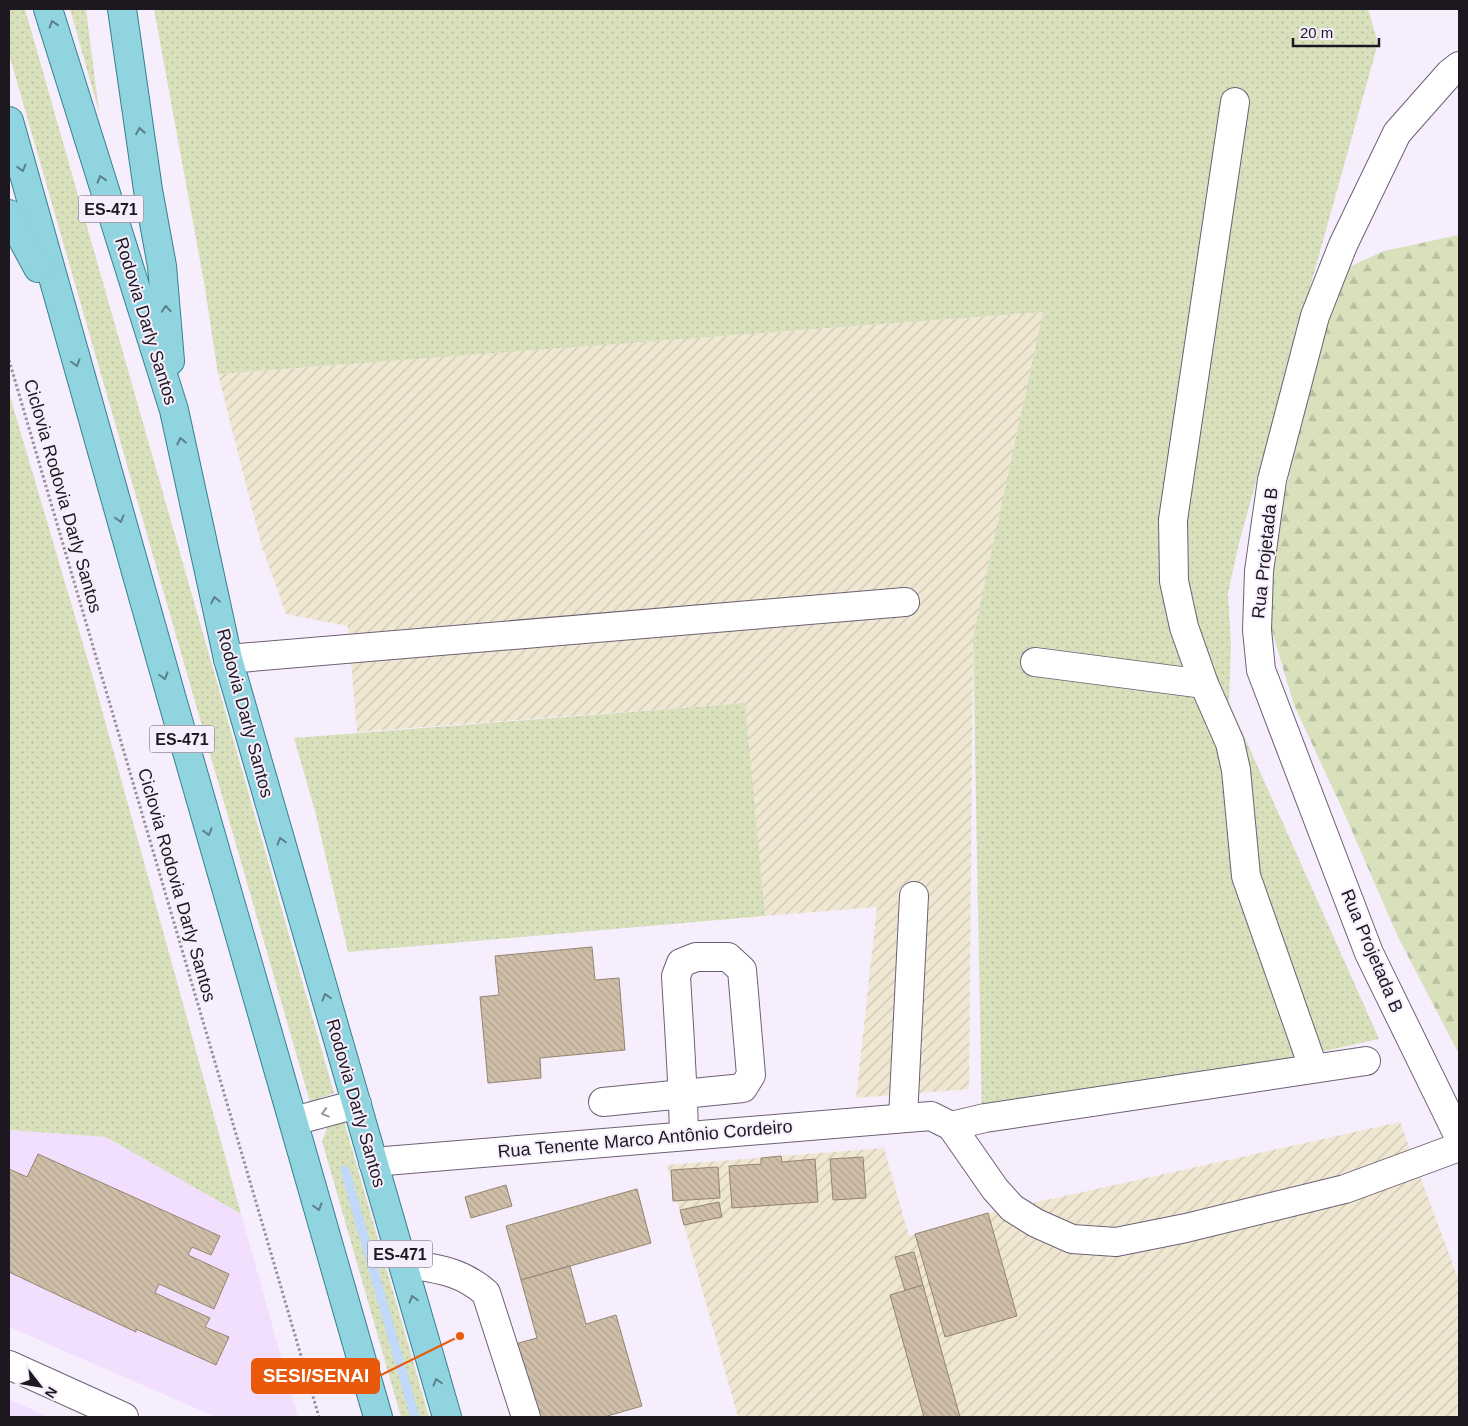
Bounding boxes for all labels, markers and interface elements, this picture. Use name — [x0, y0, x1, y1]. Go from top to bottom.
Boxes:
scale bar — [1293, 15, 1379, 47]
one-way arrow — [48, 21, 58, 29]
text: 20 m — [1300, 24, 1333, 41]
one-way arrow — [135, 126, 145, 135]
one-way arrow — [16, 164, 26, 172]
one-way arrow — [97, 176, 107, 184]
road number: ES-471 — [78, 195, 144, 222]
street label: Rodovia Darly Santos — [111, 235, 181, 407]
one-way arrow — [160, 304, 171, 312]
one-way arrow — [70, 359, 81, 367]
street label: Ciclovia Rodovia Darly Santos — [20, 377, 106, 615]
one-way arrow — [176, 437, 186, 446]
street label: Rua Projetada B — [1248, 486, 1282, 620]
one-way arrow — [114, 515, 125, 524]
one-way arrow — [210, 596, 221, 604]
street label: Rodovia Darly Santos — [213, 626, 277, 800]
one-way arrow — [159, 671, 169, 679]
road number: ES-471 — [150, 726, 214, 752]
street label: Ciclovia Rodovia Darly Santos — [134, 766, 220, 1004]
one-way arrow — [203, 827, 213, 836]
one-way arrow — [276, 838, 286, 846]
street label: Rua Projetada B — [1337, 886, 1407, 1016]
one-way arrow — [321, 994, 331, 1002]
street label: Rodovia Darly Santos — [322, 1017, 390, 1189]
one-way arrow — [322, 1107, 330, 1117]
street label: Rua Tenente Marco Antônio Cordeiro — [497, 1116, 793, 1162]
one-way arrow — [312, 1202, 322, 1210]
road number: ES-471 — [368, 1240, 432, 1268]
one-way arrow — [408, 1295, 419, 1304]
callout: SESI/SENAI — [252, 1359, 379, 1393]
north arrow — [15, 1361, 65, 1411]
text: SESI/SENAI — [263, 1365, 369, 1386]
one-way arrow — [432, 1378, 442, 1386]
text: N — [42, 1384, 61, 1401]

